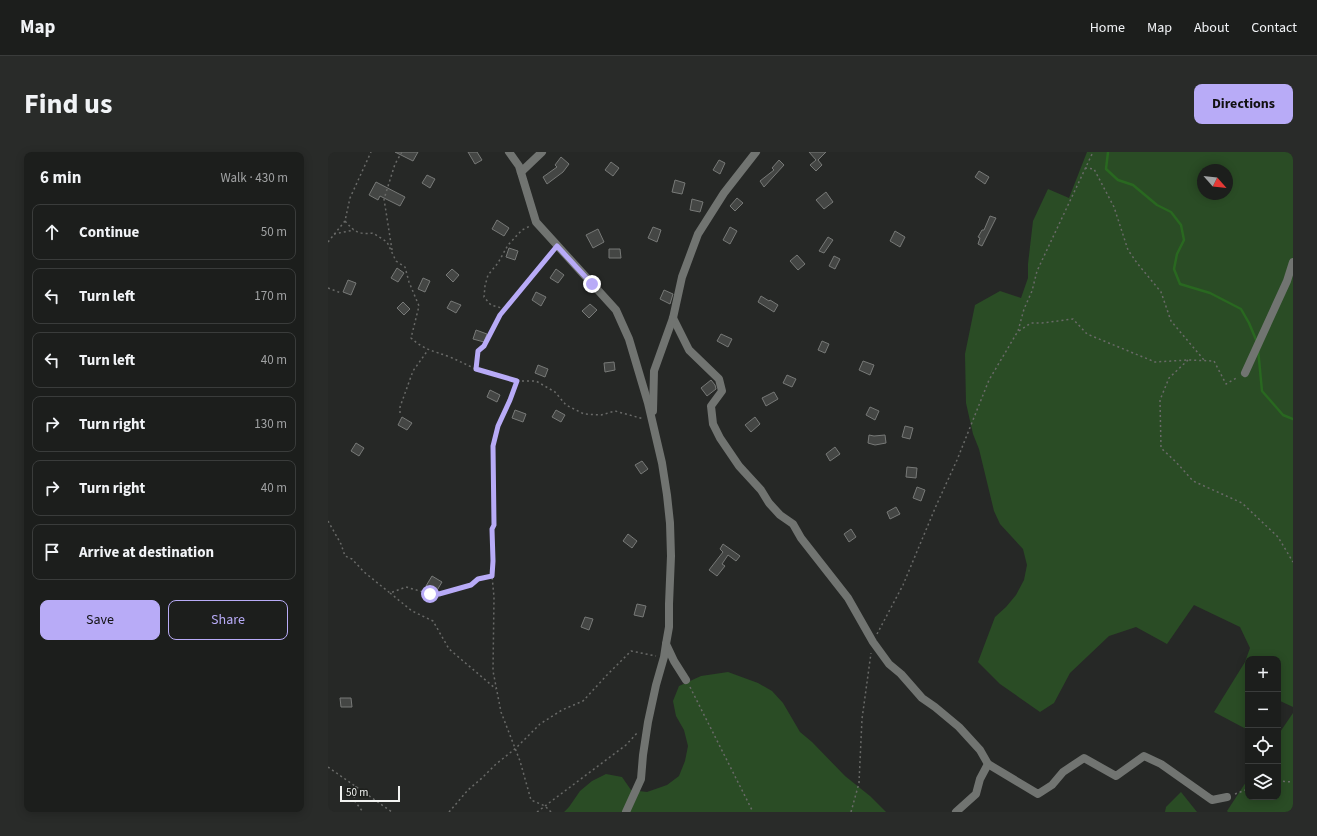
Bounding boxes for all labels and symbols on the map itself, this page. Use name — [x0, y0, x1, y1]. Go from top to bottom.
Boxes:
north arrow — [1197, 164, 1233, 200]
route end — [583, 275, 601, 293]
route start — [421, 585, 439, 603]
scale bar — [340, 784, 400, 803]

